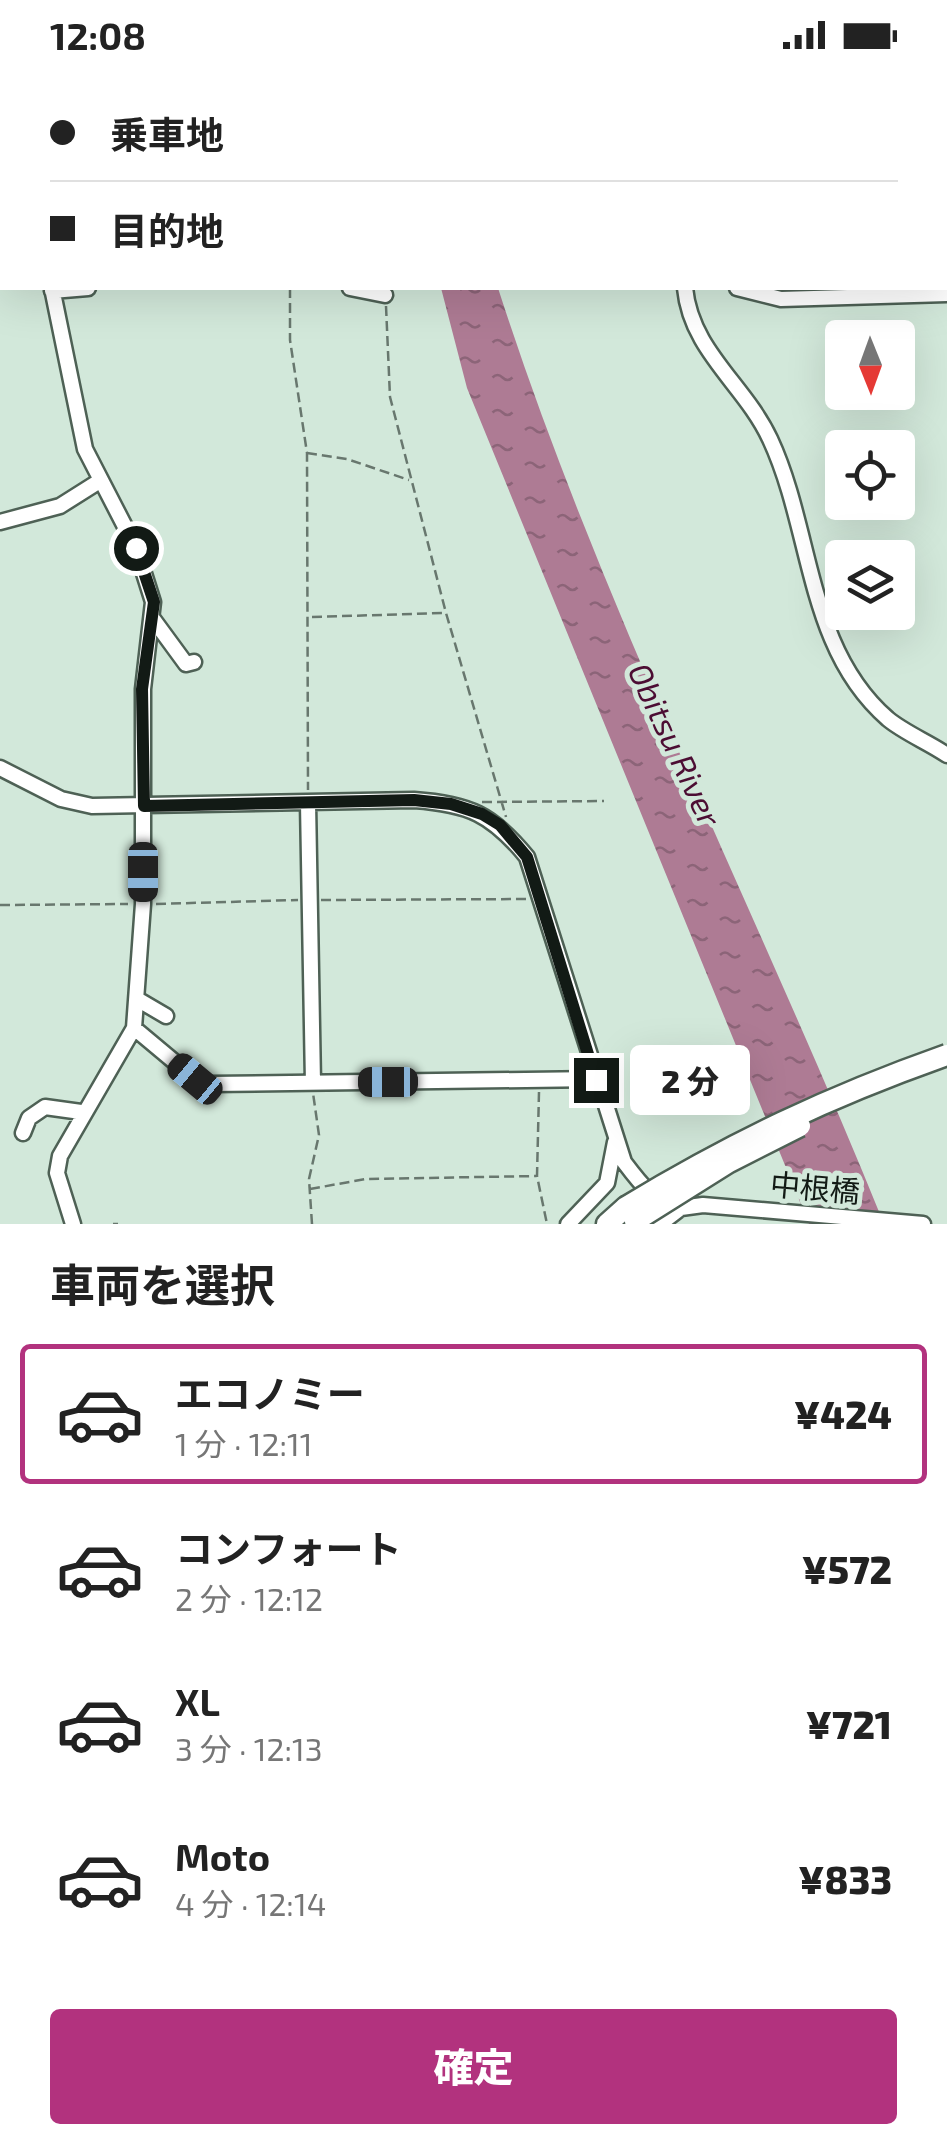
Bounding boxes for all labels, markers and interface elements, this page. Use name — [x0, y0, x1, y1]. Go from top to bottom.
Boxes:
text: 12:08 — [50, 12, 146, 58]
text: 乗車地 — [110, 111, 224, 157]
text: 目的地 — [110, 207, 224, 253]
north arrow — [825, 320, 915, 410]
map controls — [825, 320, 915, 630]
button: locate — [825, 430, 915, 520]
route start — [114, 526, 159, 571]
button: layers — [825, 540, 915, 630]
water label: Obitsu River — [622, 656, 731, 833]
car — [128, 842, 158, 902]
callout: 2 分 — [631, 1045, 751, 1115]
car — [162, 1048, 228, 1110]
route end — [574, 1058, 619, 1103]
text: 2 分 — [661, 1061, 719, 1099]
car — [358, 1067, 418, 1097]
street label: 中根橋 — [769, 1165, 861, 1209]
text: 車両を選択 — [50, 1257, 275, 1311]
icon: car — [55, 1369, 145, 1459]
text: エコノミー — [175, 1370, 365, 1416]
text: ¥424 — [794, 1391, 892, 1437]
text: 1 分 · 12:11 — [175, 1424, 312, 1462]
icon: car — [55, 1524, 145, 1614]
text: コンフォート — [175, 1525, 402, 1571]
text: ¥572 — [802, 1546, 892, 1592]
text: 2 分 · 12:12 — [175, 1579, 323, 1617]
text: XL — [175, 1678, 220, 1724]
icon: car — [55, 1679, 145, 1769]
text: ¥721 — [806, 1701, 892, 1747]
text: 3 分 · 12:13 — [175, 1729, 323, 1767]
text: Moto — [175, 1833, 270, 1879]
icon: car — [55, 1834, 145, 1924]
text: ¥833 — [798, 1856, 892, 1902]
text: 4 分 · 12:14 — [175, 1884, 326, 1922]
button: 確定 — [50, 2009, 897, 2124]

